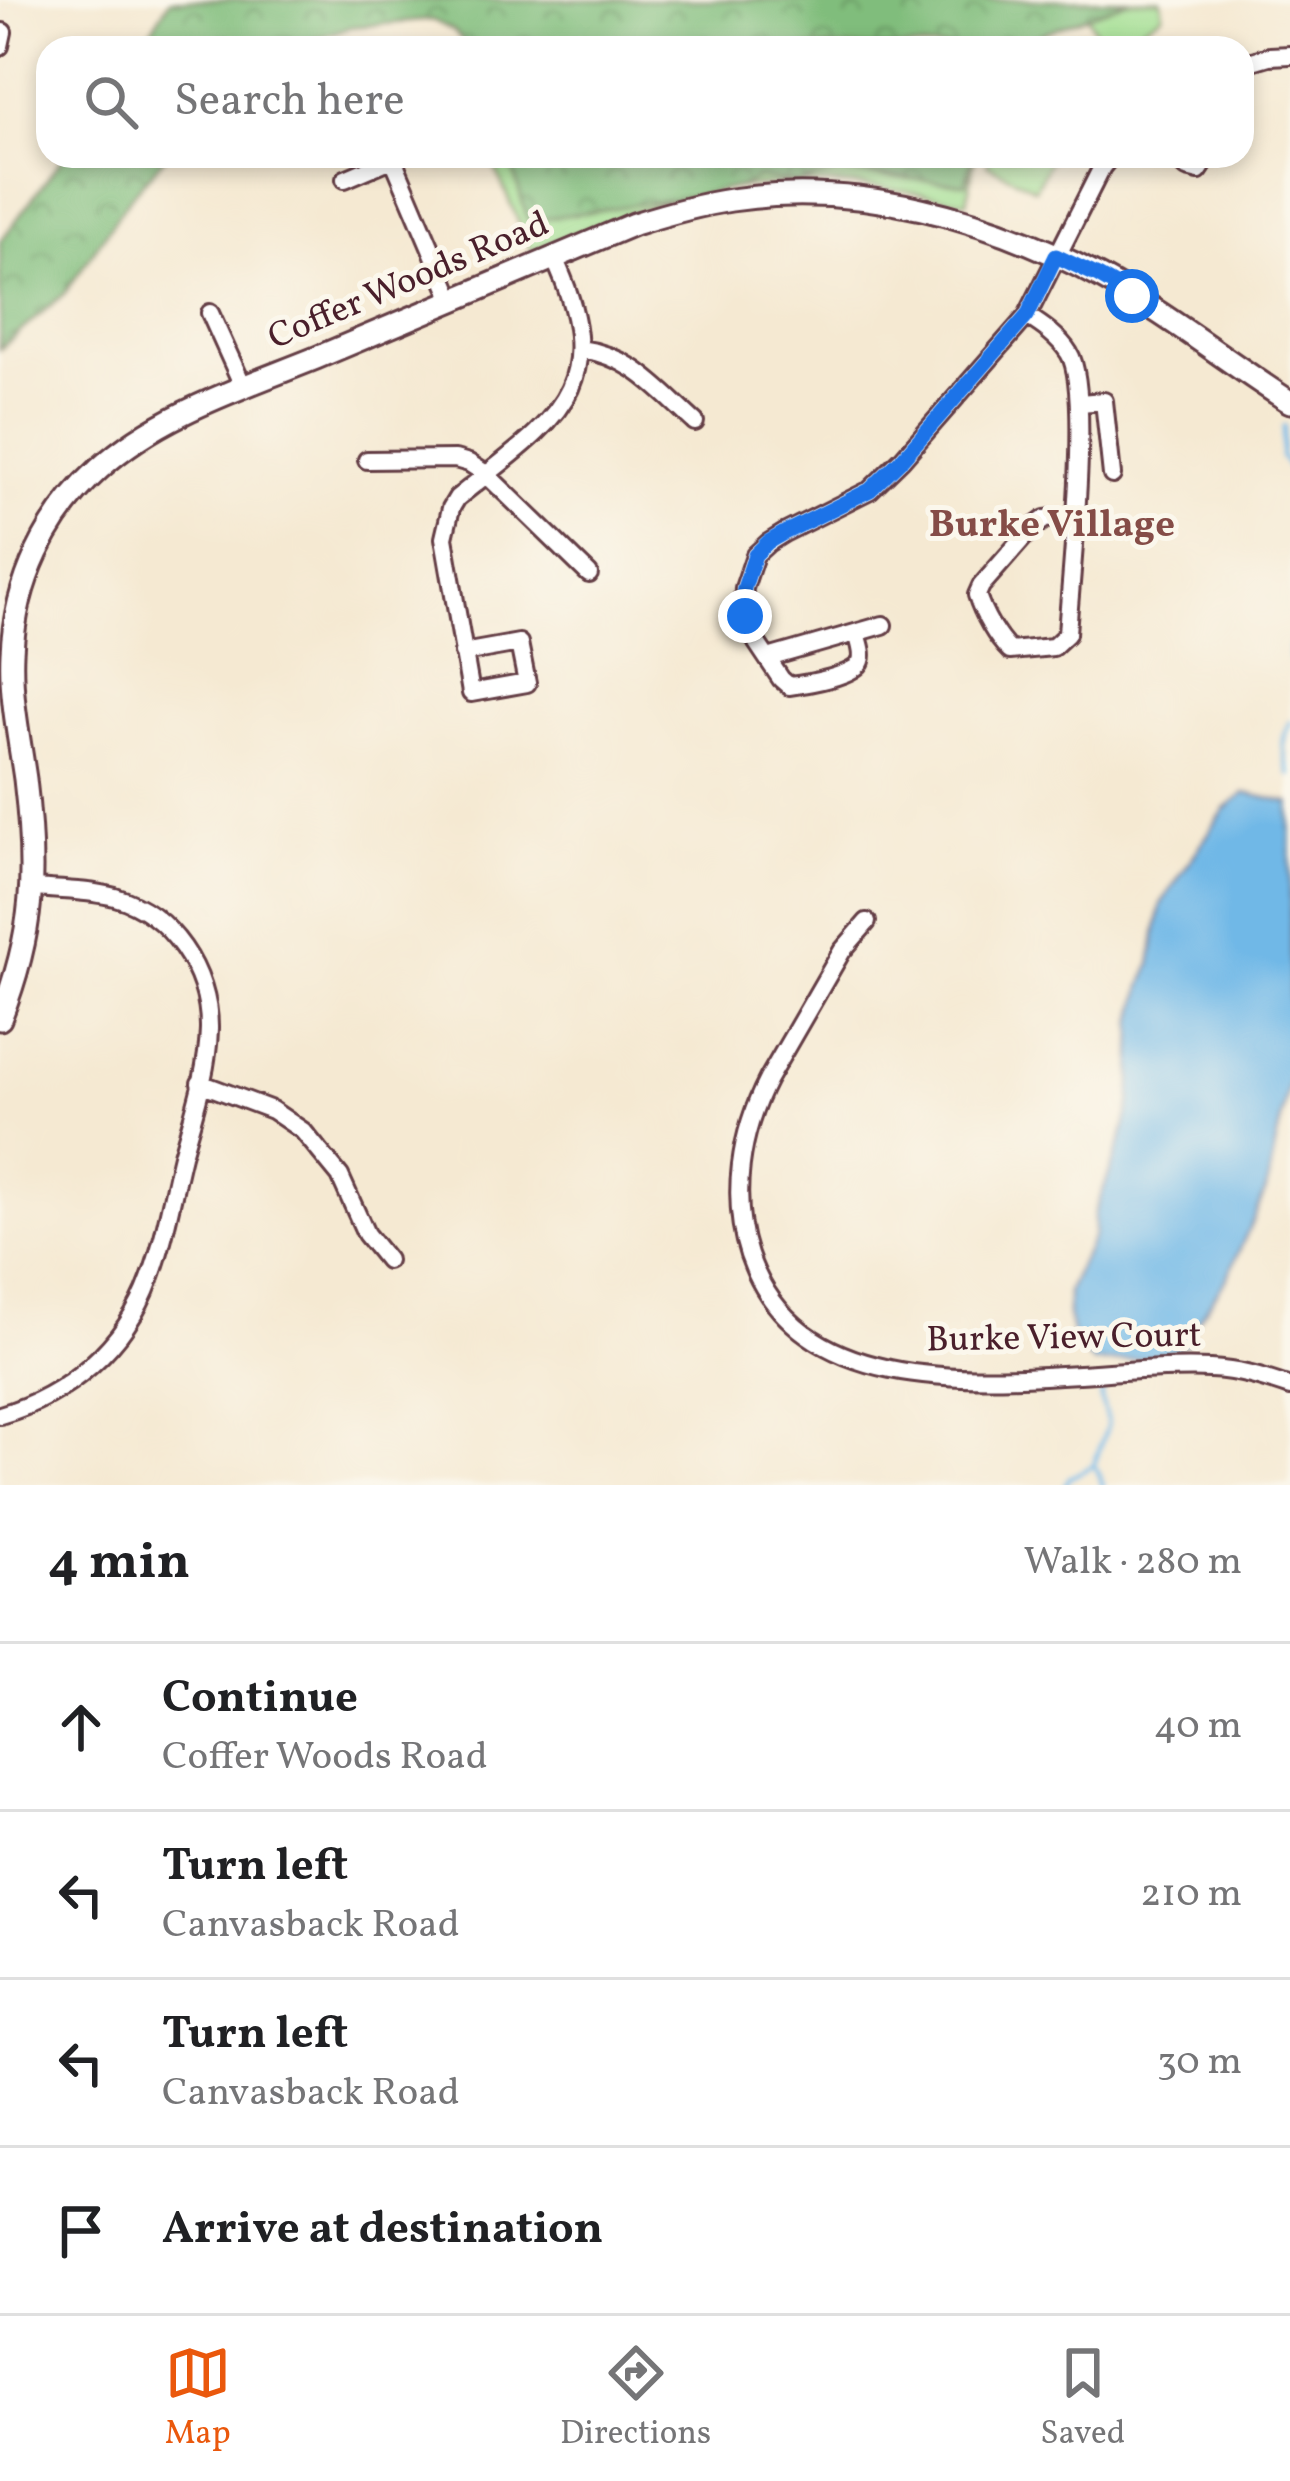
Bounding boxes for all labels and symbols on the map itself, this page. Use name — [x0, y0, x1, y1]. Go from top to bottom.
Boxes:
street label: Coffer Woods Road — [261, 200, 557, 364]
route start — [1105, 269, 1159, 323]
district label: Burke Village — [929, 499, 1175, 553]
route end — [718, 589, 772, 643]
street label: Burke View Court — [926, 1312, 1202, 1366]

